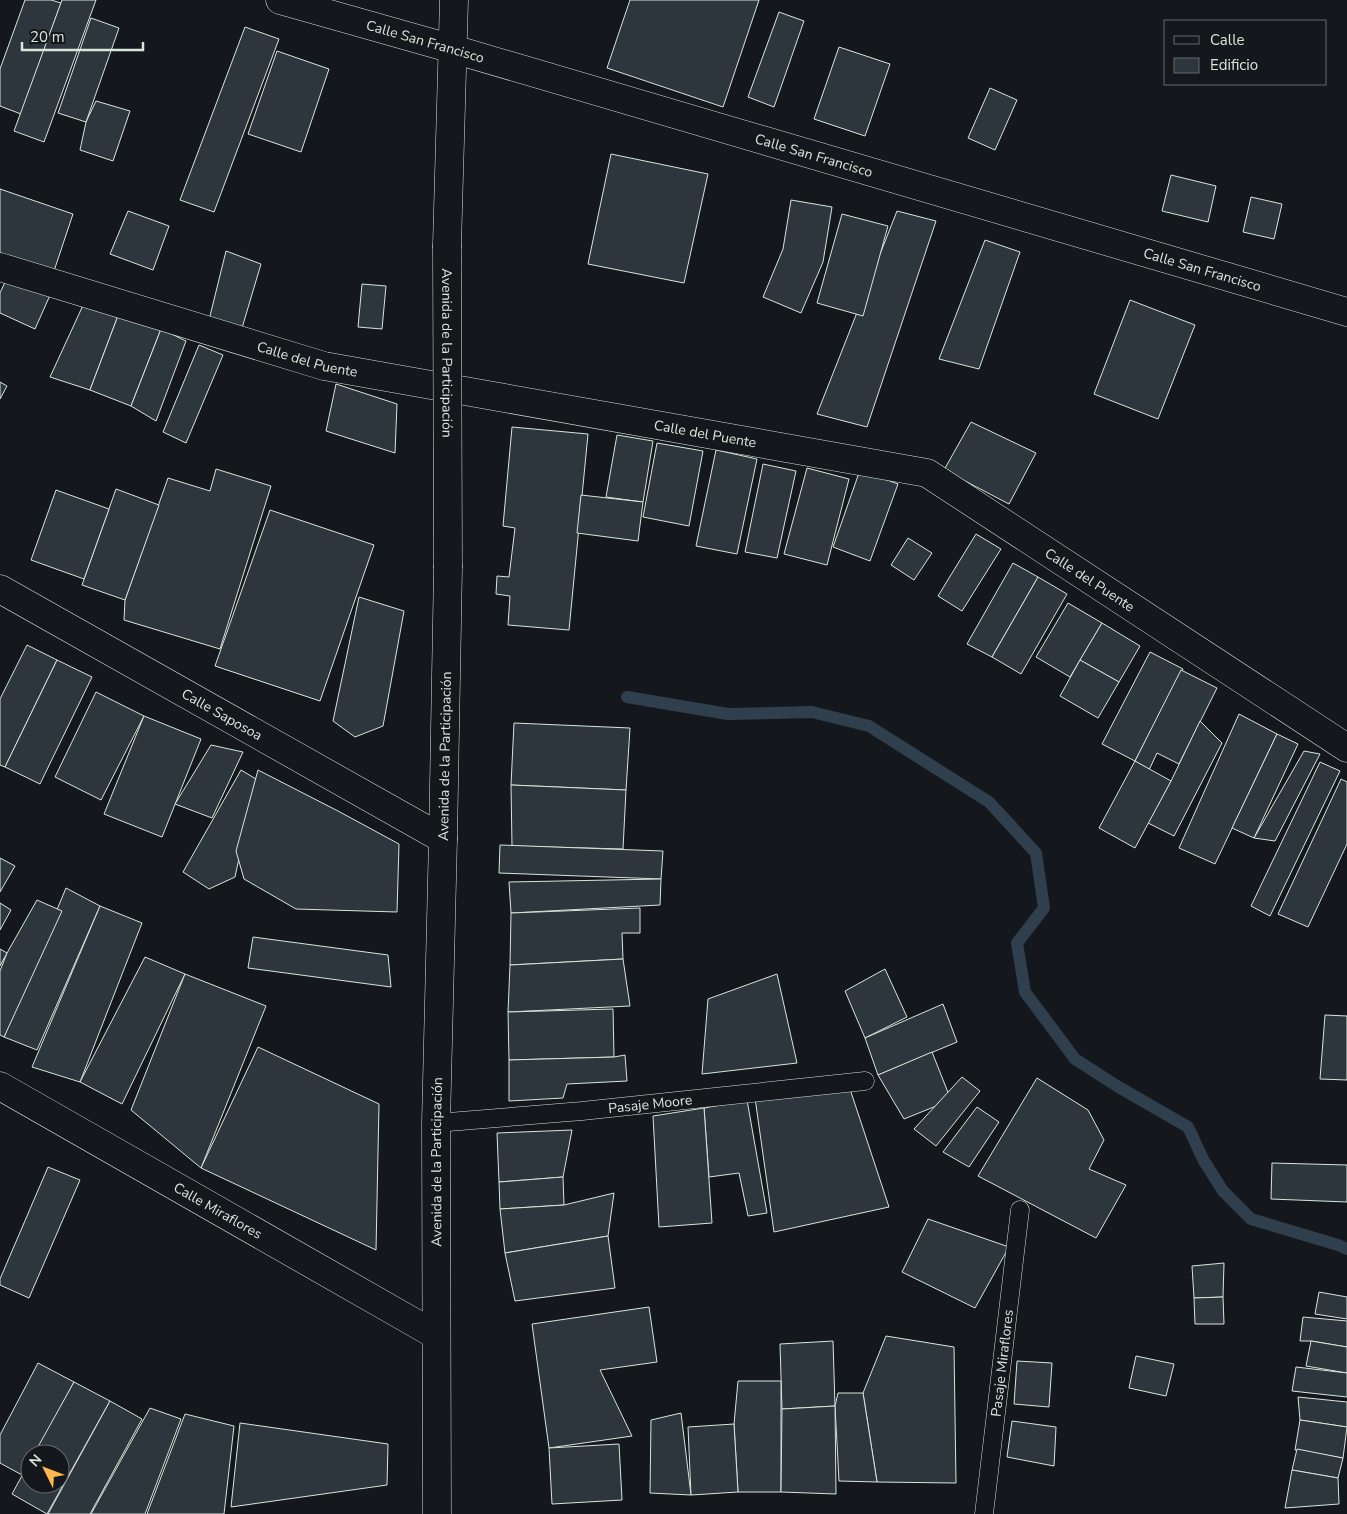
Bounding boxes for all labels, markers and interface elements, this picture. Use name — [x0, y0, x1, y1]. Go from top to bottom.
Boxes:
street label: Calle San Francisco — [364, 16, 487, 68]
scale bar — [22, 20, 144, 52]
legend — [1164, 20, 1327, 85]
text: 20 m — [30, 27, 65, 47]
text: Calle — [1210, 30, 1245, 50]
text: Edificio — [1210, 55, 1258, 75]
street label: Calle San Francisco — [753, 129, 875, 182]
street label: Calle San Francisco — [1141, 244, 1264, 296]
street label: Avenida de la Participación — [437, 268, 457, 438]
street label: Calle del Puente — [255, 337, 359, 382]
street label: Calle del Puente — [652, 416, 758, 453]
street label: Calle del Puente — [1041, 544, 1138, 616]
street label: Avenida de la Participación — [434, 671, 456, 841]
street label: Calle Saposoa — [178, 684, 266, 745]
street label: Avenida de la Participación — [427, 1077, 447, 1247]
street label: Pasaje Moore — [607, 1090, 693, 1118]
street label: Calle Miraflores — [170, 1178, 266, 1244]
street label: Pasaje Miraflores — [987, 1308, 1018, 1418]
north arrow — [20, 1444, 70, 1494]
text: N — [25, 1450, 46, 1471]

